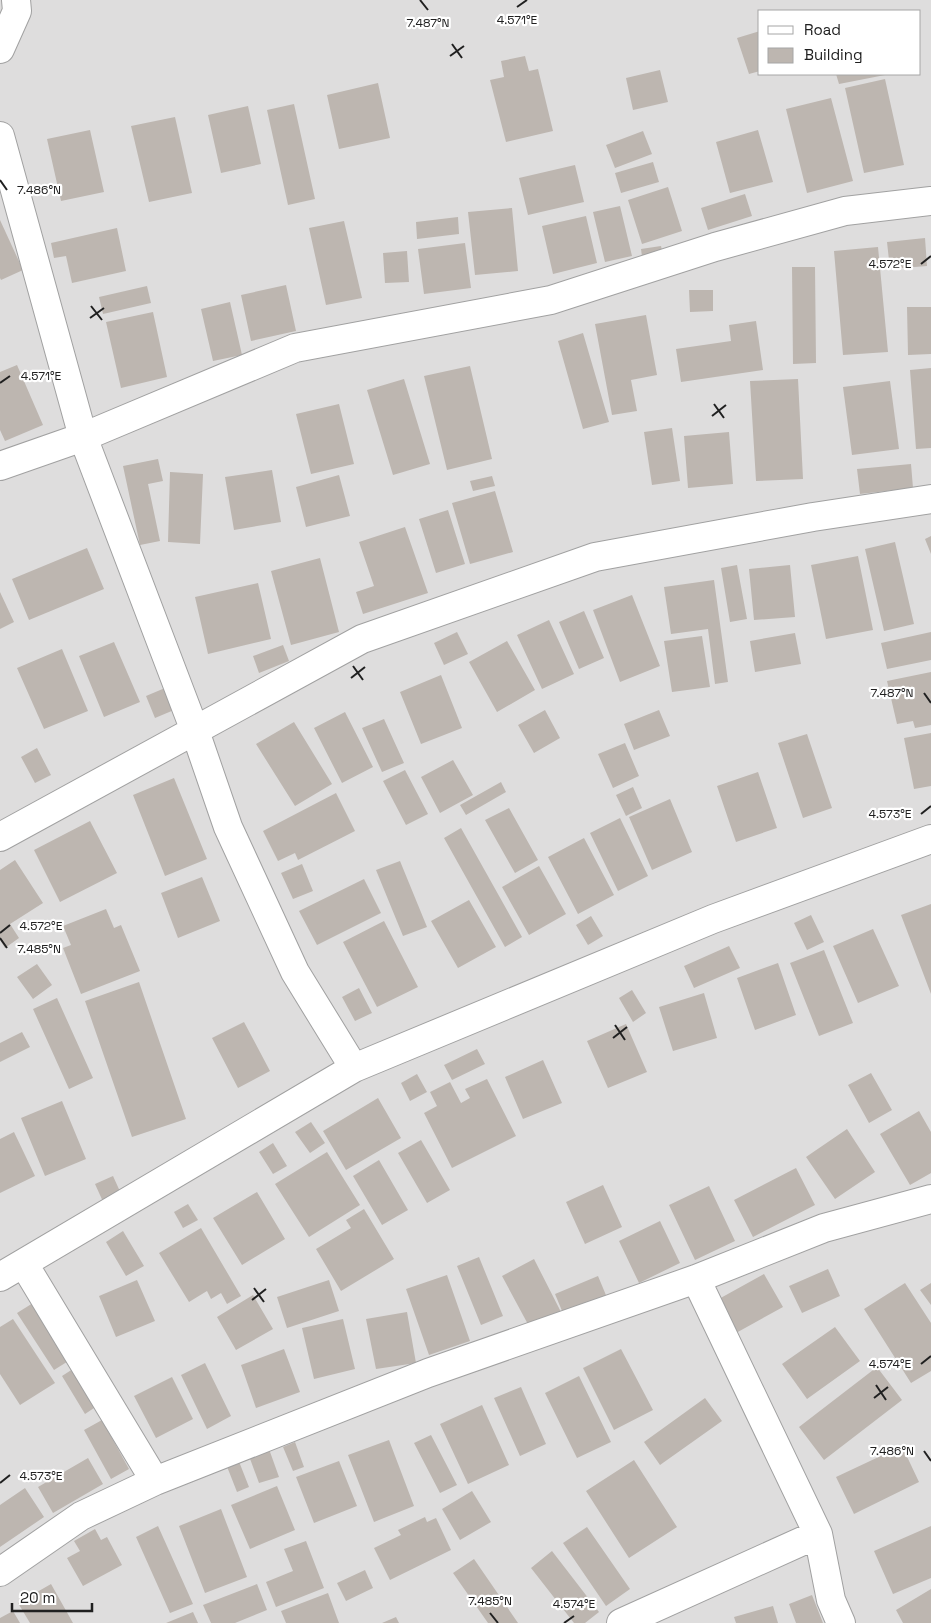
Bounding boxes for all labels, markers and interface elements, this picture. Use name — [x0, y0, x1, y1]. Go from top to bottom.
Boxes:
legend — [758, 10, 921, 75]
text: 4.571°E — [497, 12, 538, 28]
text: 7.487°N — [406, 15, 450, 31]
text: Road — [804, 20, 841, 39]
text: Building — [804, 45, 863, 64]
text: 7.486°N — [17, 182, 61, 198]
text: 4.572°E — [869, 256, 912, 272]
text: 4.571°E — [21, 368, 62, 384]
text: 7.487°N — [870, 685, 914, 701]
text: 4.573°E — [869, 806, 912, 822]
text: 4.572°E — [20, 918, 63, 934]
text: 7.485°N — [17, 941, 61, 957]
text: 4.574°E — [869, 1356, 911, 1372]
text: 7.486°N — [870, 1443, 914, 1459]
text: 4.573°E — [20, 1468, 63, 1484]
scale bar — [12, 1580, 92, 1612]
text: 20 m — [20, 1588, 55, 1607]
text: 7.485°N — [468, 1593, 512, 1609]
text: 4.574°E — [553, 1596, 595, 1612]

